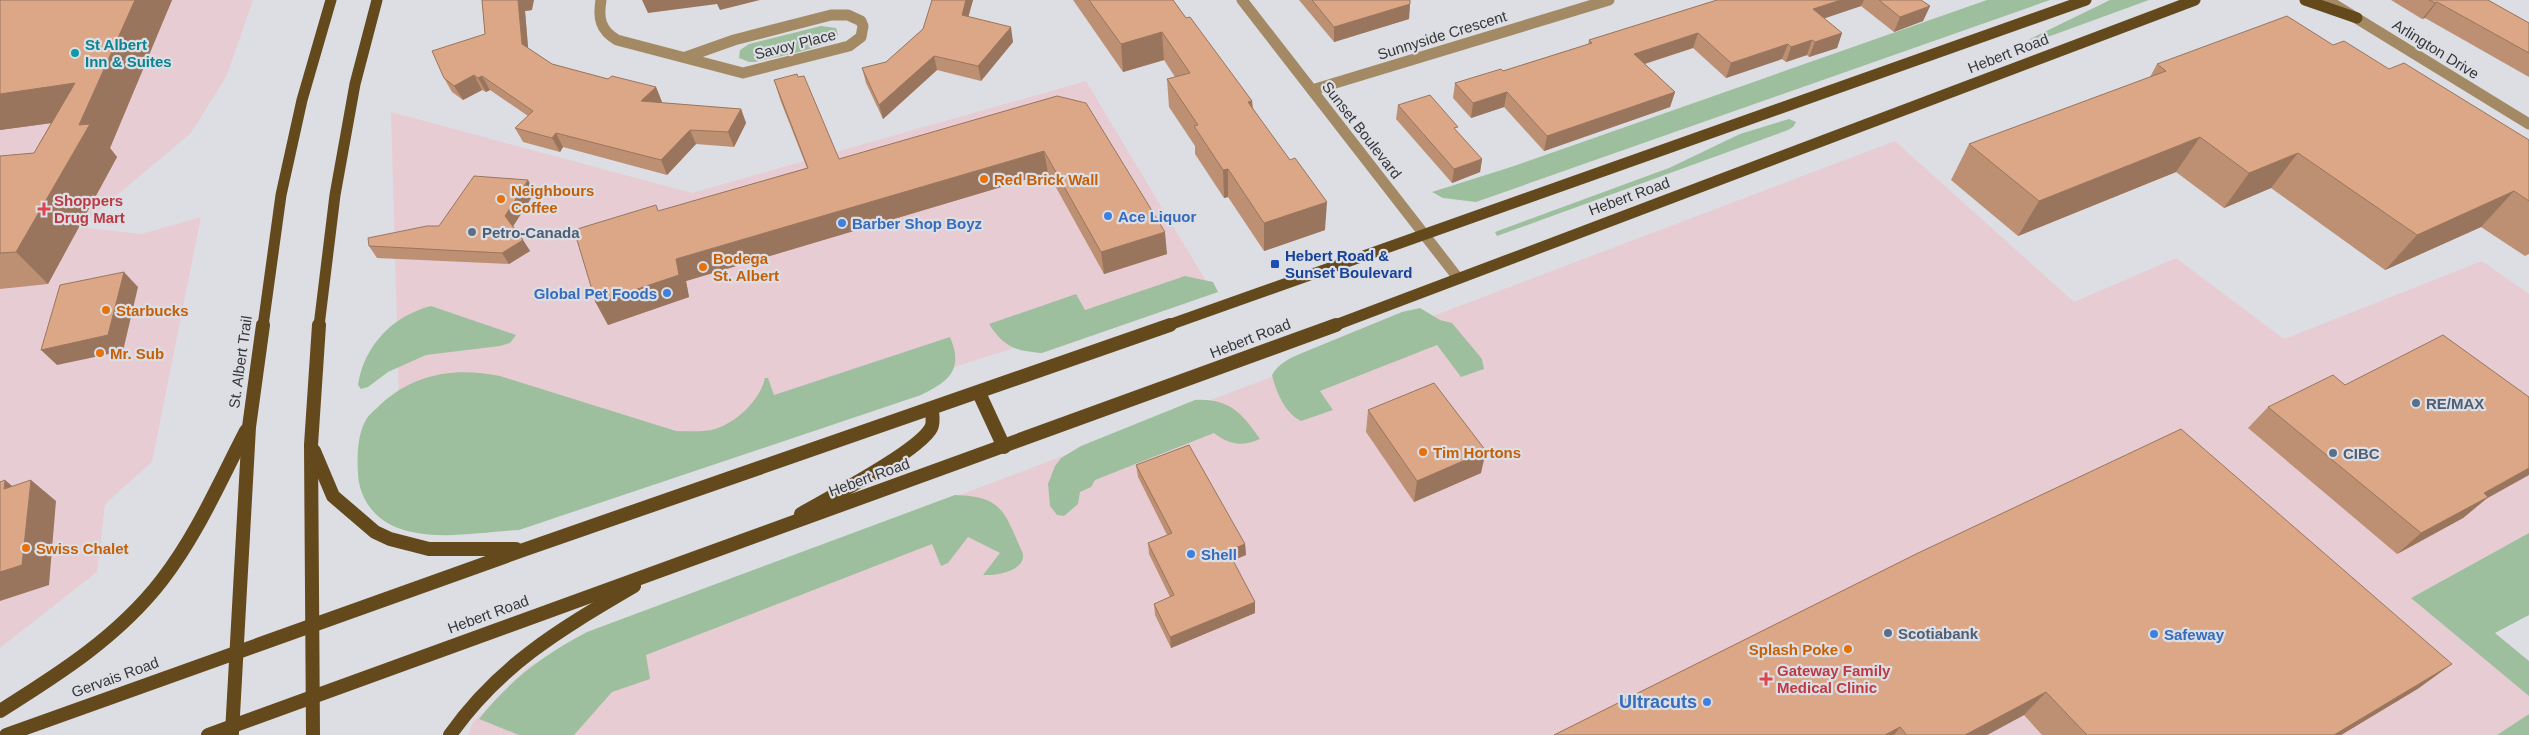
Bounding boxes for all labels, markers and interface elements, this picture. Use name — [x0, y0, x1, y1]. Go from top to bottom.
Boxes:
street label: Sunnyside Crescent — [1375, 7, 1509, 63]
street label: Arlington Drive — [2390, 16, 2482, 82]
street label: Savoy Place — [752, 26, 838, 62]
street label: Hebert Road — [1965, 30, 2051, 76]
place label: St Albert Inn & Suites — [85, 36, 172, 70]
marker: St Albert Inn & Suites — [69, 47, 81, 59]
street label: Sunset Boulevard — [1319, 78, 1405, 182]
place label: Red Brick Wall — [994, 171, 1098, 188]
marker: Red Brick Wall — [978, 173, 990, 185]
street label: Hebert Road — [1586, 173, 1672, 219]
place label: Neighbours Coffee — [511, 182, 594, 216]
place label: Shoppers Drug Mart — [54, 192, 125, 226]
marker: Neighbours Coffee — [495, 193, 507, 205]
marker: Shoppers Drug Mart — [38, 203, 50, 215]
place label: Ace Liquor — [1118, 208, 1197, 225]
marker: Ace Liquor — [1102, 210, 1114, 222]
place label: Barber Shop Boyz — [852, 215, 982, 232]
marker: Barber Shop Boyz — [836, 217, 848, 229]
place label: Petro-Canada — [482, 224, 580, 241]
marker: Petro-Canada — [466, 226, 478, 238]
place label: Hebert Road & Sunset Boulevard — [1285, 247, 1413, 281]
place label: Bodega St. Albert — [713, 250, 779, 284]
marker: Hebert Road & Sunset Boulevard — [1269, 258, 1281, 270]
marker: Bodega St. Albert — [697, 261, 709, 273]
place label: Global Pet Foods — [534, 285, 657, 302]
marker: Global Pet Foods — [661, 287, 673, 299]
place label: Starbucks — [116, 302, 189, 319]
marker: Starbucks — [100, 304, 112, 316]
street label: St. Albert Trail — [225, 315, 255, 409]
street label: Hebert Road — [1207, 315, 1293, 361]
place label: Mr. Sub — [110, 345, 164, 362]
marker: Mr. Sub — [94, 347, 106, 359]
place label: RE/MAX — [2426, 395, 2484, 412]
marker: RE/MAX — [2410, 397, 2422, 409]
place label: Tim Hortons — [1433, 444, 1521, 461]
place label: CIBC — [2343, 445, 2380, 462]
marker: Tim Hortons — [1417, 446, 1429, 458]
marker: CIBC — [2327, 447, 2339, 459]
street label: Hebert Road — [826, 454, 912, 500]
place label: Swiss Chalet — [36, 540, 129, 557]
marker: Swiss Chalet — [20, 542, 32, 554]
place label: Shell — [1201, 546, 1237, 563]
marker: Shell — [1185, 548, 1197, 560]
street label: Hebert Road — [445, 591, 531, 637]
place label: Scotiabank — [1898, 625, 1979, 642]
place label: Safeway — [2164, 626, 2225, 643]
marker: Scotiabank — [1882, 627, 1894, 639]
marker: Safeway — [2148, 628, 2160, 640]
place label: Splash Poke — [1749, 641, 1838, 658]
marker: Splash Poke — [1842, 643, 1854, 655]
street label: Gervais Road — [69, 653, 161, 701]
place label: Gateway Family Medical Clinic — [1777, 662, 1891, 696]
marker: Gateway Family Medical Clinic — [1759, 672, 1773, 686]
place label: Ultracuts — [1619, 692, 1697, 712]
marker: Ultracuts — [1701, 696, 1713, 708]

